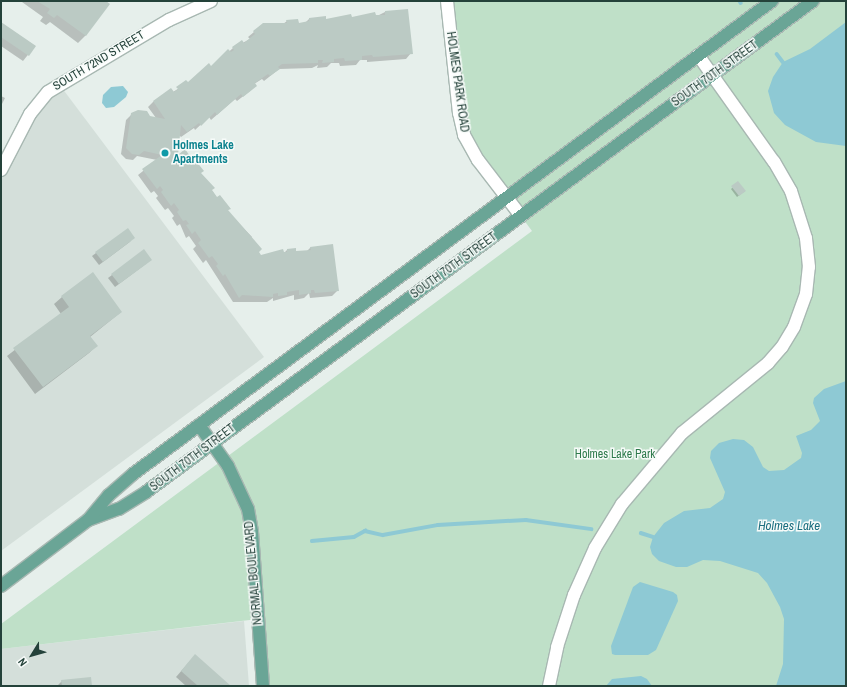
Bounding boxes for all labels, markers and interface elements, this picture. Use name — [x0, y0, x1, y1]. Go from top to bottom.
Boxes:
street label: SOUTH 72ND STREET — [51, 28, 147, 94]
street label: HOLMES PARK ROAD — [443, 31, 471, 133]
street label: SOUTH 70TH STREET — [669, 38, 761, 110]
place label: Holmes Lake Apartments — [173, 139, 234, 167]
marker: Holmes Lake Apartments — [160, 148, 170, 158]
street label: SOUTH 70TH STREET — [408, 230, 500, 302]
street label: SOUTH 70TH STREET — [148, 421, 238, 495]
park label: Holmes Lake Park — [575, 448, 655, 462]
water label: Holmes Lake — [758, 518, 820, 534]
street label: NORMAL BOULEVARD — [242, 520, 266, 626]
north arrow — [12, 635, 52, 675]
text: N — [15, 655, 30, 669]

